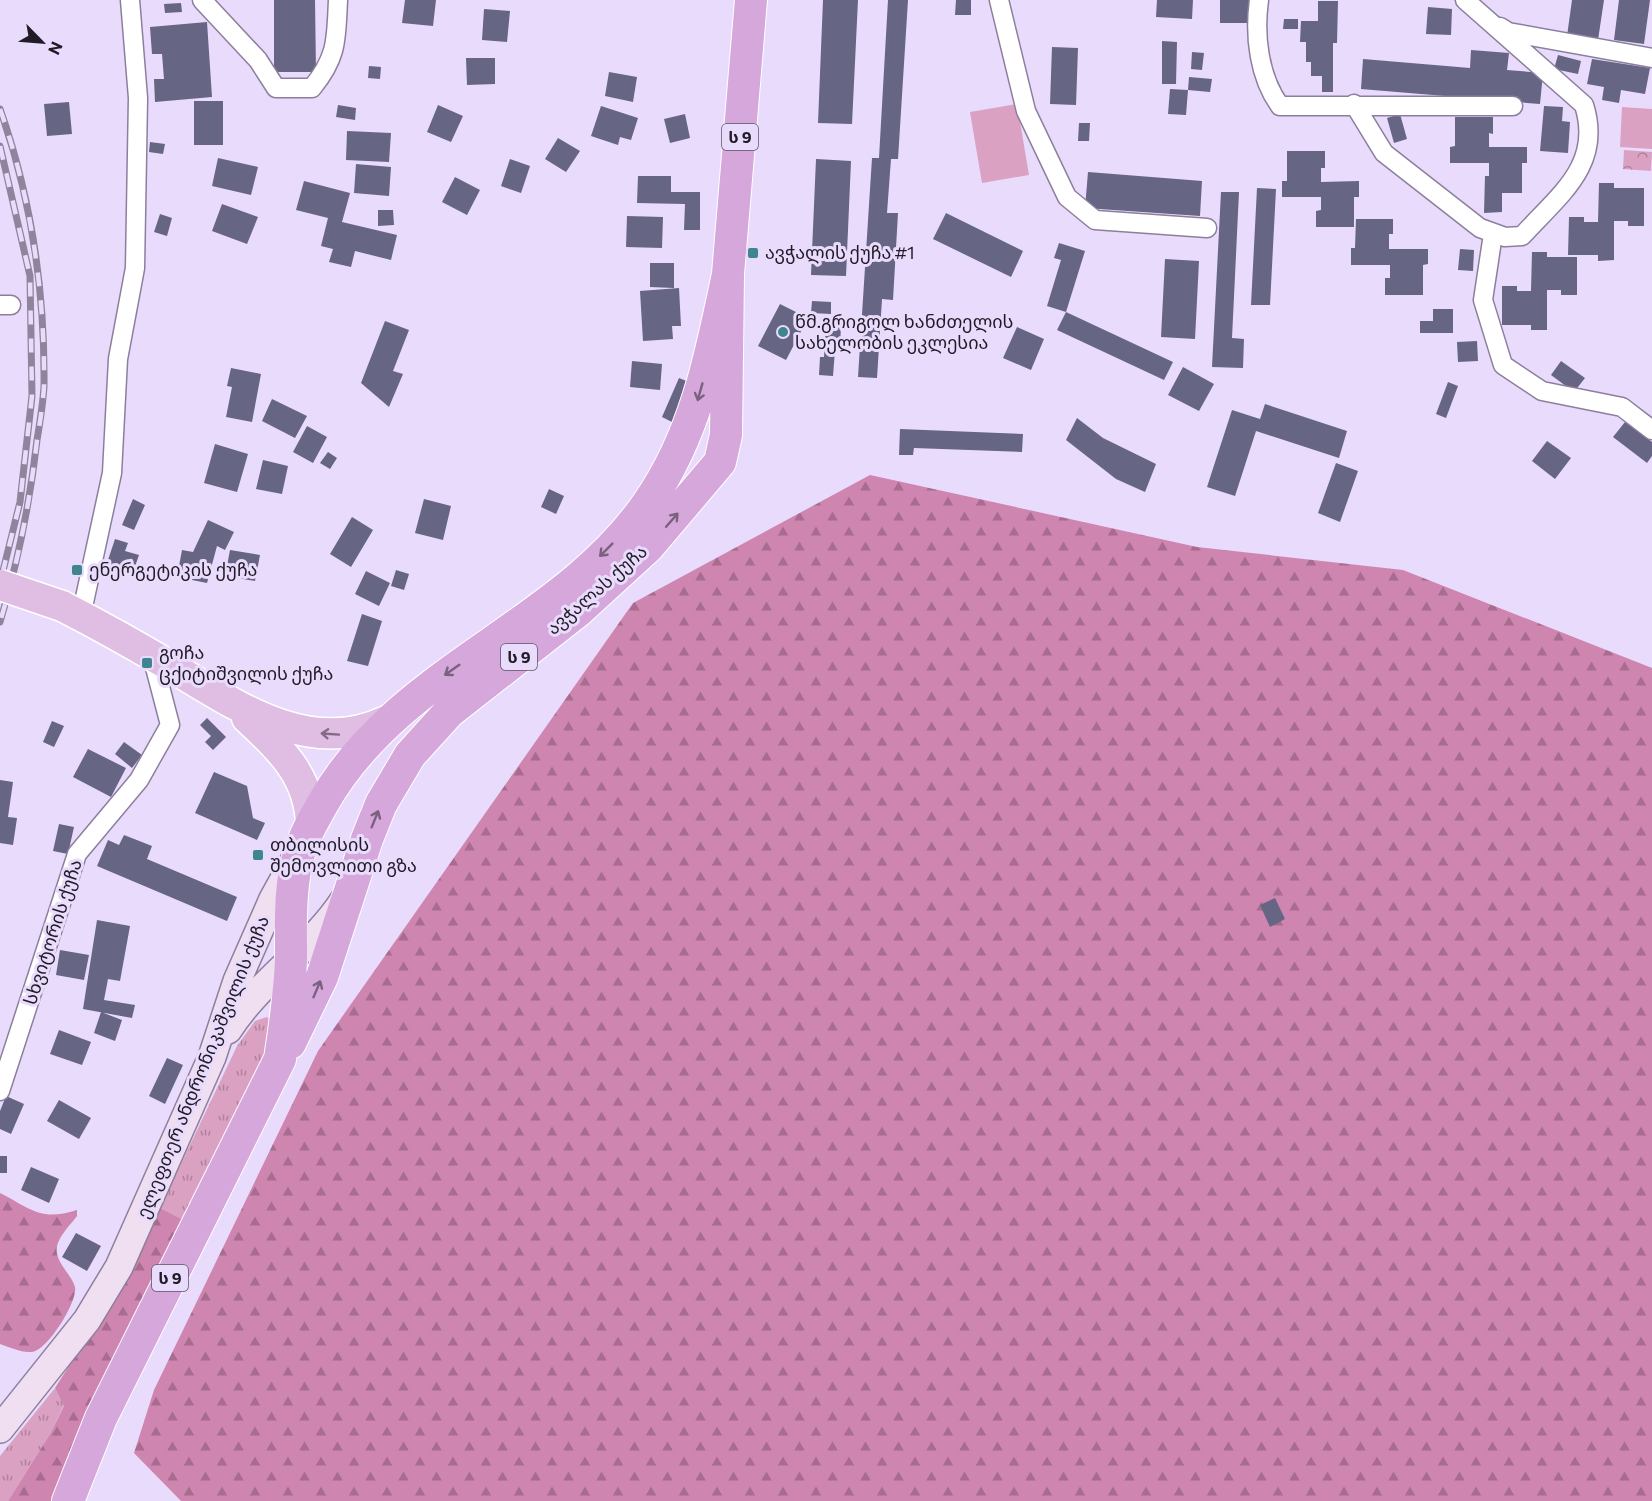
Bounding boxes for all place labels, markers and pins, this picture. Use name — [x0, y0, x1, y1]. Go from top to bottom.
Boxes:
place label: ავჭალის ქუჩა #1 — [765, 241, 915, 264]
marker: ავჭალის ქუჩა #1 — [746, 246, 760, 260]
place label: წმ.გრიგოლ ხანძთელის სახელობის ეკლესია — [795, 310, 1014, 354]
marker: წმ.გრიგოლ ხანძთელის სახელობის ეკლესია — [776, 325, 790, 339]
place label: ენერგეტიკის ქუჩა — [89, 558, 258, 581]
marker: ენერგეტიკის ქუჩა — [70, 563, 84, 577]
place label: გოჩა ცქიტიშვილის ქუჩა — [159, 641, 333, 685]
marker: გოჩა ცქიტიშვილის ქუჩა — [140, 656, 154, 670]
place label: თბილისის შემოვლითი გზა — [270, 833, 417, 877]
marker: თბილისის შემოვლითი გზა — [251, 848, 265, 862]

